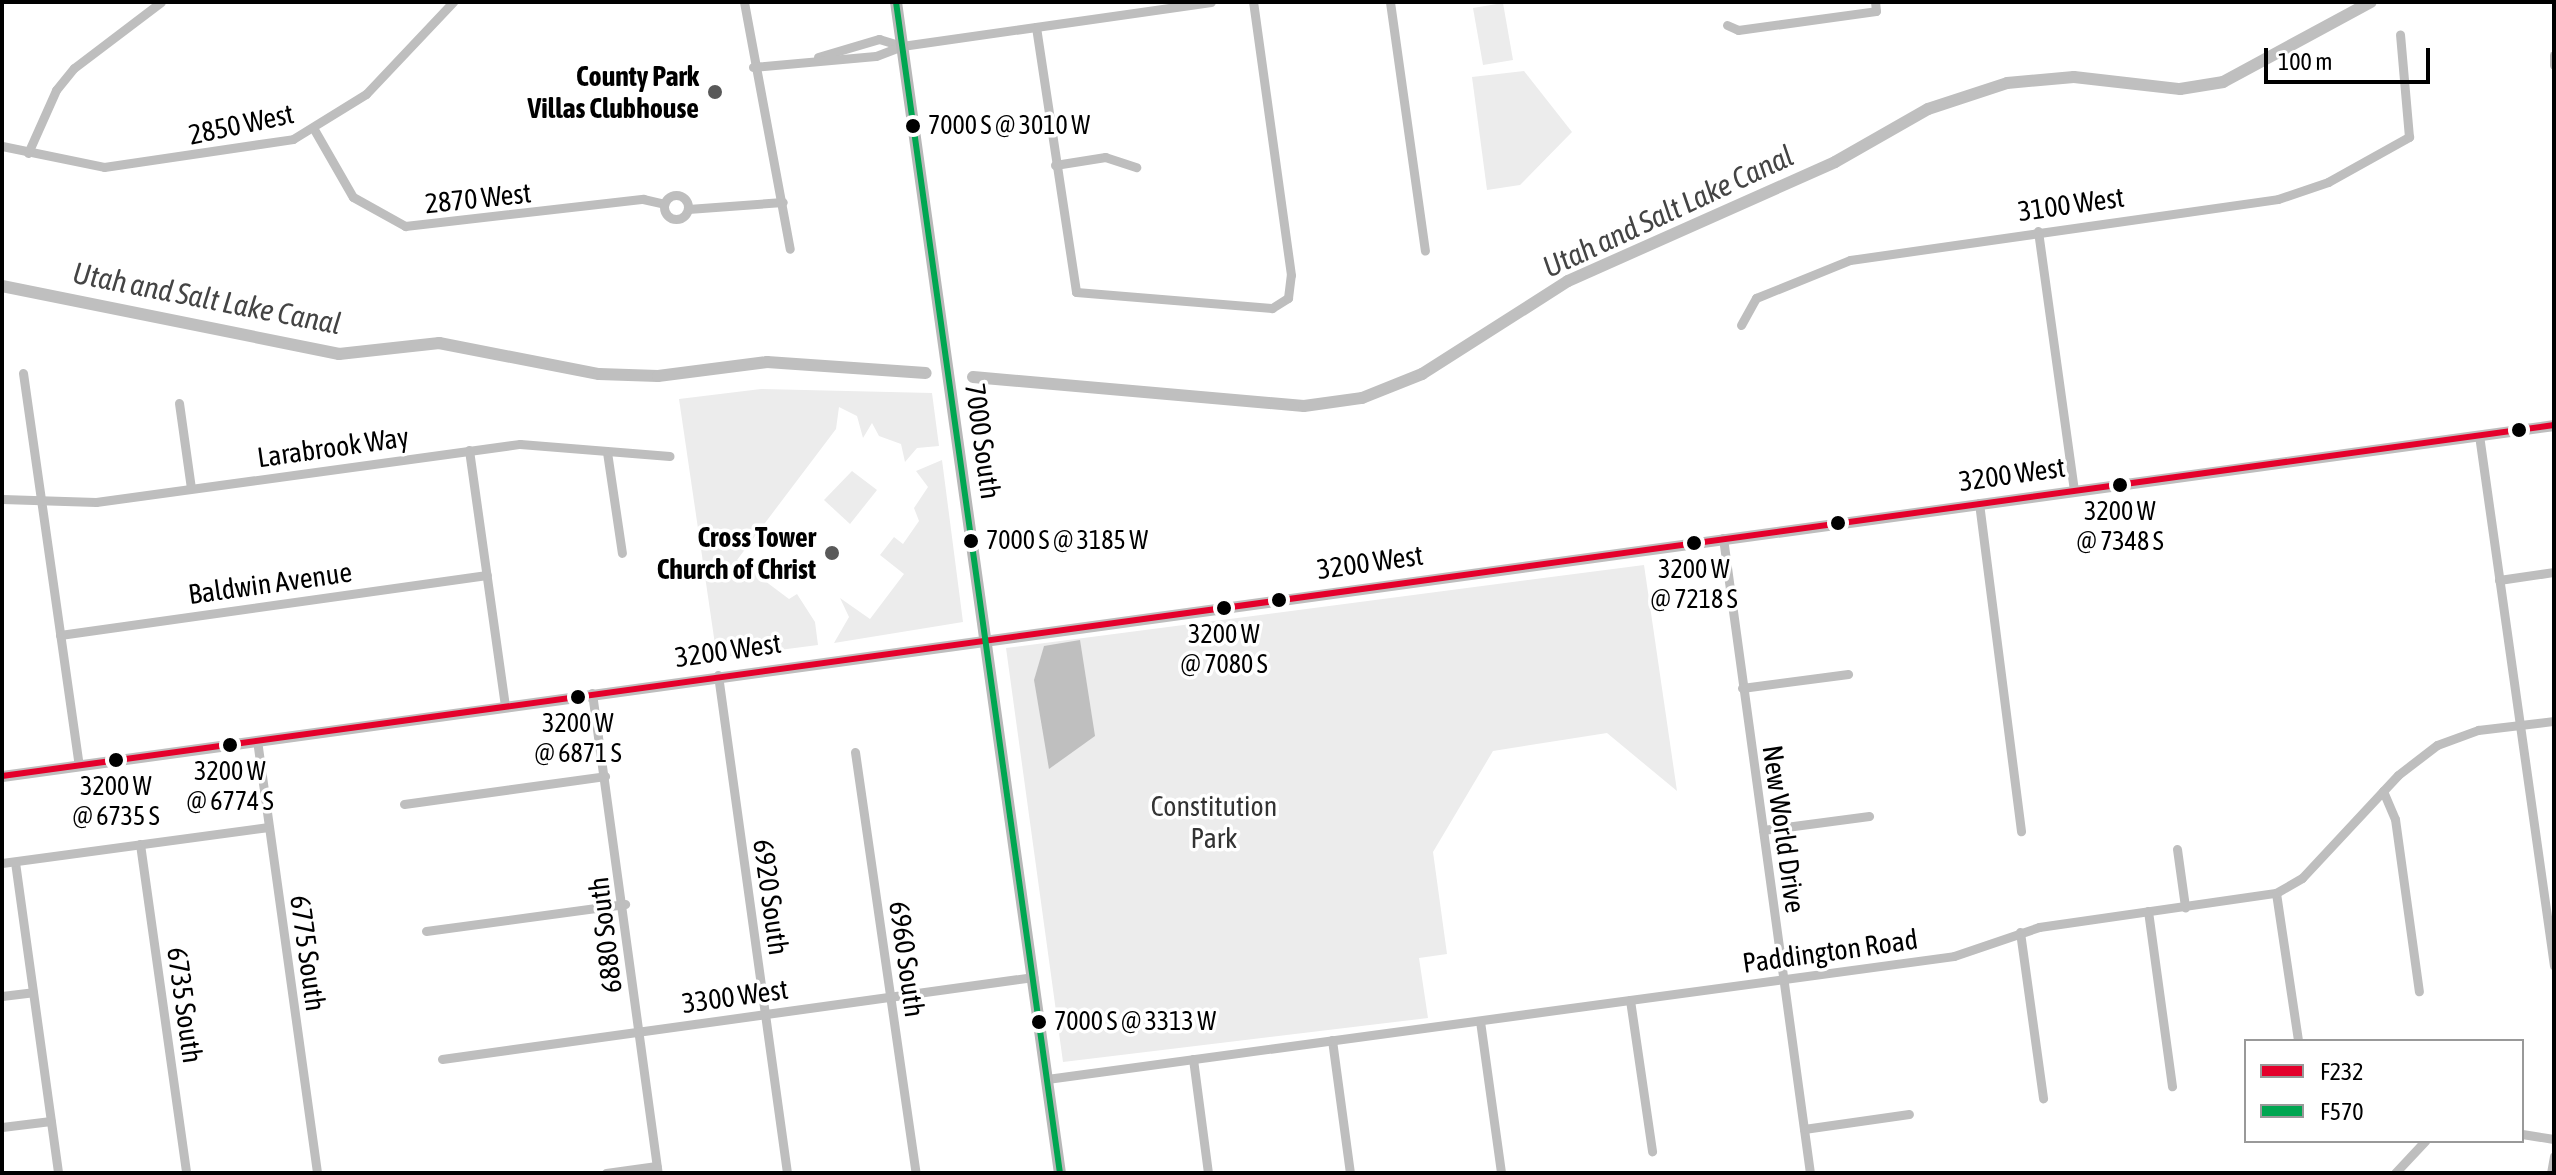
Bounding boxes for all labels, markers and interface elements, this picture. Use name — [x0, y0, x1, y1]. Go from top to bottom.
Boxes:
scale bar — [2268, 32, 2434, 82]
text: 100 m — [2278, 48, 2332, 75]
place label: County Park Villas Clubhouse — [528, 59, 699, 125]
marker: County Park Villas Clubhouse — [706, 83, 724, 101]
street label: 2850 West — [185, 96, 297, 152]
place label: 7000 S @ 3010 W — [928, 110, 1090, 142]
marker: 7000 S @ 3010 W — [905, 118, 921, 134]
water label: Utah and Salt Lake Canal — [1537, 137, 1799, 285]
street label: 2870 West — [423, 176, 533, 220]
street label: 3100 West — [2016, 180, 2126, 228]
water label: Utah and Salt Lake Canal — [70, 254, 344, 342]
street label: 7000 South — [958, 381, 1008, 501]
street label: Larabrook Way — [255, 420, 411, 474]
unlabelled marker — [2511, 422, 2527, 438]
street label: 3200 West — [1957, 450, 2067, 498]
marker: 3200 W @ 7348 S — [2112, 477, 2128, 493]
place label: 3200 W @ 7348 S — [2076, 496, 2164, 558]
unlabelled marker — [1830, 515, 1846, 531]
place label: Cross Tower Church of Christ — [657, 520, 816, 586]
place label: 7000 S @ 3185 W — [986, 525, 1148, 557]
marker: 7000 S @ 3185 W — [963, 533, 979, 549]
marker: 3200 W @ 7218 S — [1686, 535, 1702, 551]
street label: 3200 West — [1315, 538, 1425, 586]
marker: Cross Tower Church of Christ — [823, 544, 841, 562]
place label: 3200 W @ 7218 S — [1650, 554, 1738, 616]
street label: Baldwin Avenue — [186, 555, 354, 611]
unlabelled marker — [1271, 592, 1287, 608]
marker: 3200 W @ 7080 S — [1216, 600, 1232, 616]
place label: 3200 W @ 7080 S — [1180, 619, 1268, 680]
street label: 3200 West — [673, 626, 783, 674]
marker: 3200 W @ 6871 S — [570, 689, 586, 705]
place label: 3200 W @ 6871 S — [534, 708, 622, 770]
marker: 3200 W @ 6774 S — [222, 737, 238, 753]
street label: New World Drive — [1756, 743, 1812, 915]
marker: 3200 W @ 6735 S — [108, 752, 124, 768]
place label: 3200 W @ 6774 S — [186, 756, 274, 818]
place label: 3200 W @ 6735 S — [72, 771, 160, 832]
park label: Constitution Park — [1151, 789, 1277, 855]
street label: 6920 South — [746, 837, 796, 957]
street label: 6880 South — [581, 875, 629, 995]
street label: 6775 South — [283, 893, 333, 1013]
street label: 6960 South — [882, 899, 932, 1019]
street label: Paddington Road — [1740, 922, 1920, 980]
street label: 6735 South — [160, 945, 210, 1065]
street label: 3300 West — [680, 972, 790, 1020]
place label: 7000 S @ 3313 W — [1054, 1006, 1216, 1038]
marker: 7000 S @ 3313 W — [1031, 1014, 1047, 1030]
legend — [2244, 1039, 2524, 1143]
text: F232 — [2320, 1058, 2364, 1085]
text: F570 — [2320, 1098, 2364, 1125]

